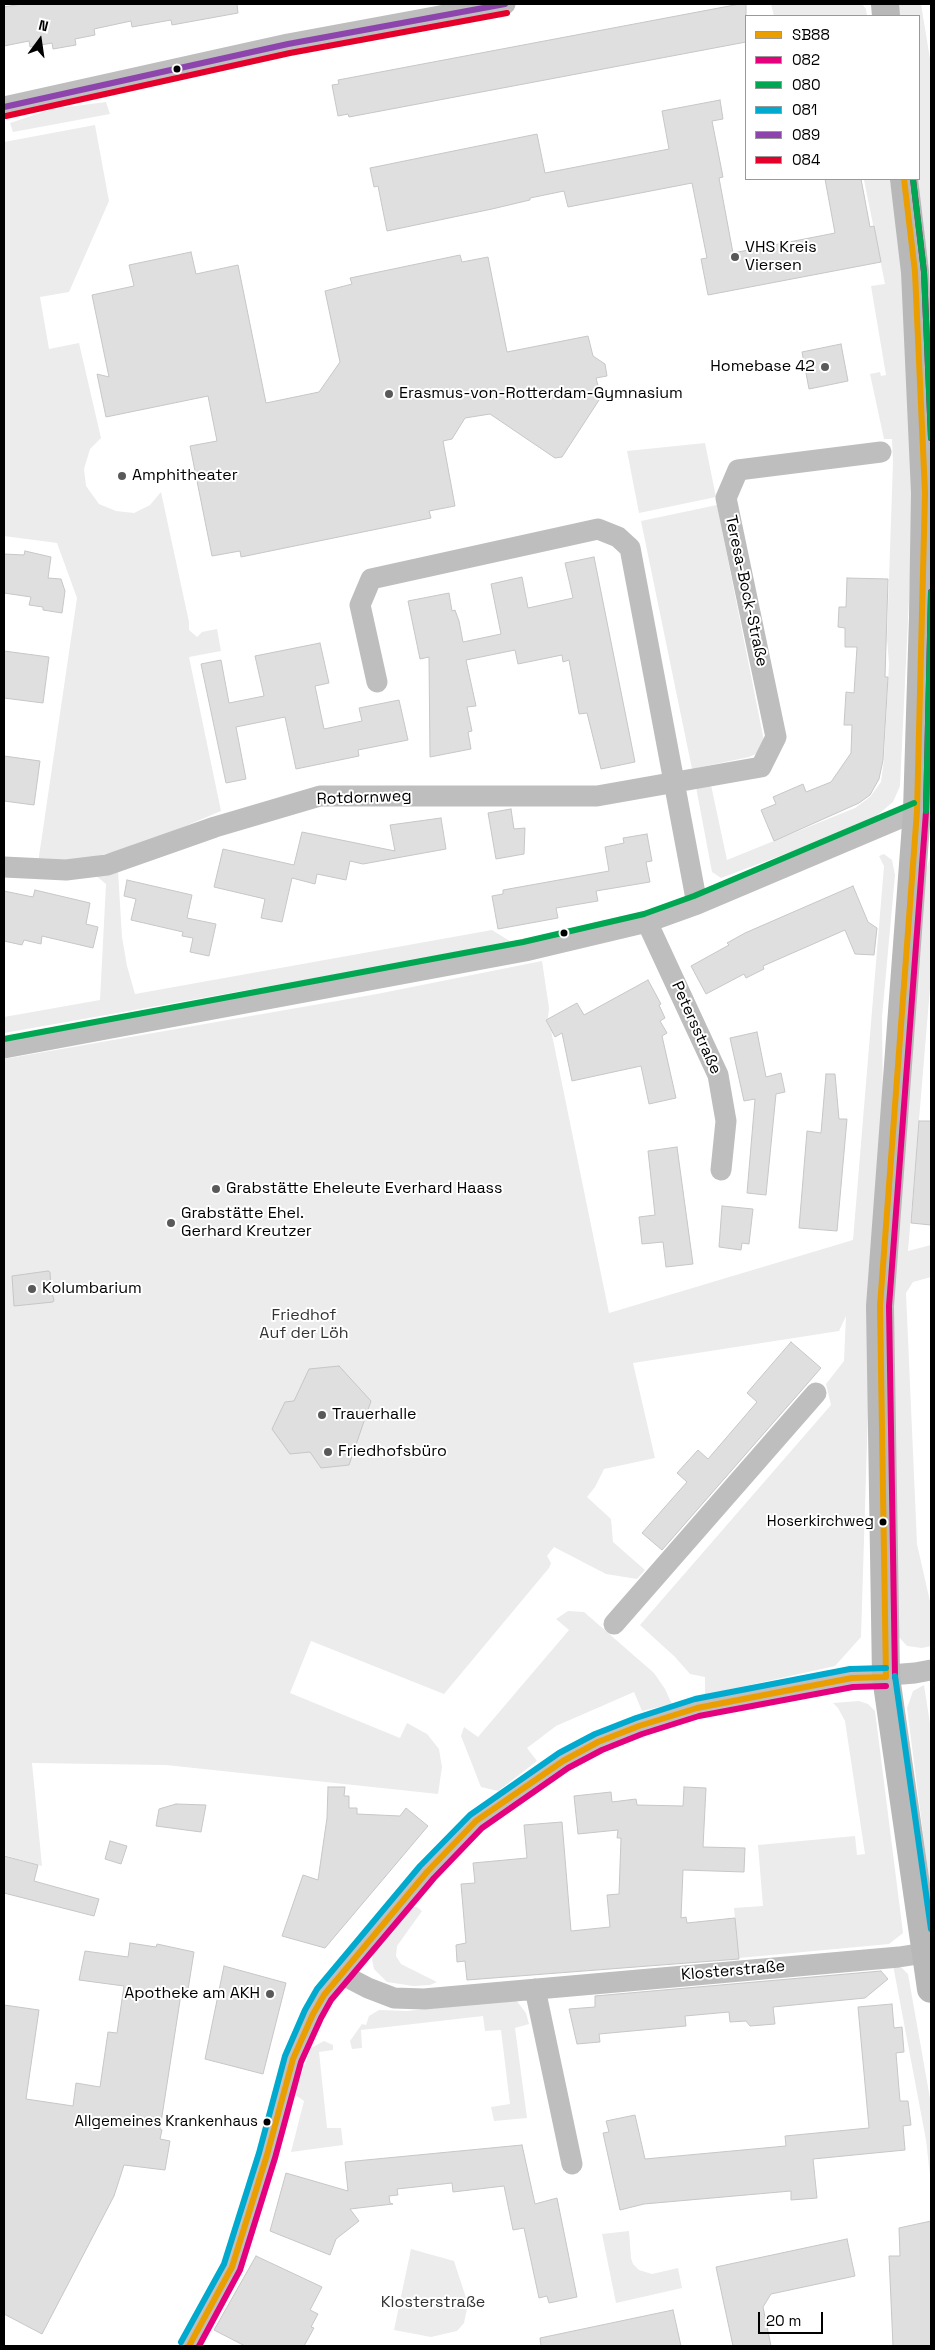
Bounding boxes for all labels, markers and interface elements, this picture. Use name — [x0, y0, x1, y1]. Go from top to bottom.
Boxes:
north arrow — [15, 15, 65, 65]
legend — [745, 15, 920, 180]
text: N — [37, 16, 50, 35]
text: SB88 — [792, 25, 830, 44]
text: 082 — [792, 50, 820, 69]
unlabelled marker — [172, 64, 182, 74]
text: 080 — [792, 75, 821, 94]
text: 081 — [792, 100, 817, 119]
text: 089 — [792, 125, 820, 144]
text: 084 — [792, 150, 820, 169]
place label: VHS Kreis Viersen — [745, 238, 817, 276]
marker: VHS Kreis Viersen — [729, 251, 741, 263]
place label: Homebase 42 — [710, 357, 815, 377]
marker: Homebase 42 — [819, 361, 831, 373]
place label: Erasmus-von-Rotterdam-Gymnasium — [399, 384, 683, 404]
marker: Erasmus-von-Rotterdam-Gymnasium — [383, 388, 395, 400]
place label: Amphitheater — [132, 466, 238, 486]
marker: Amphitheater — [116, 470, 128, 482]
street label: Teresa-Bock-Straße — [721, 514, 771, 668]
street label: Rotdornweg — [316, 787, 412, 809]
unlabelled marker — [559, 928, 569, 938]
street label: Petersstraße — [667, 979, 725, 1077]
place label: Grabstätte Eheleute Everhard Haass — [226, 1179, 502, 1199]
marker: Grabstätte Eheleute Everhard Haass — [210, 1183, 222, 1195]
place label: Grabstätte Ehel. Gerhard Kreutzer — [181, 1204, 312, 1242]
marker: Grabstätte Ehel. Gerhard Kreutzer — [165, 1217, 177, 1229]
place label: Kolumbarium — [42, 1279, 142, 1299]
marker: Kolumbarium — [26, 1283, 38, 1295]
park label: Friedhof Auf der Löh — [259, 1306, 349, 1344]
place label: Trauerhalle — [332, 1405, 417, 1425]
marker: Trauerhalle — [316, 1409, 328, 1421]
place label: Friedhofsbüro — [338, 1442, 447, 1462]
marker: Friedhofsbüro — [322, 1446, 334, 1458]
place label: Hoserkirchweg — [767, 1513, 874, 1531]
marker: Hoserkirchweg — [878, 1517, 888, 1527]
street label: Klosterstraße — [680, 1957, 786, 1985]
place label: Apotheke am AKH — [124, 1984, 260, 2004]
marker: Apotheke am AKH — [264, 1988, 276, 2000]
place label: Allgemeines Krankenhaus — [75, 2113, 258, 2131]
marker: Allgemeines Krankenhaus — [262, 2117, 272, 2127]
park label: Klosterstraße — [381, 2293, 485, 2313]
scale bar — [760, 2302, 825, 2334]
text: 20 m — [766, 2311, 801, 2330]

